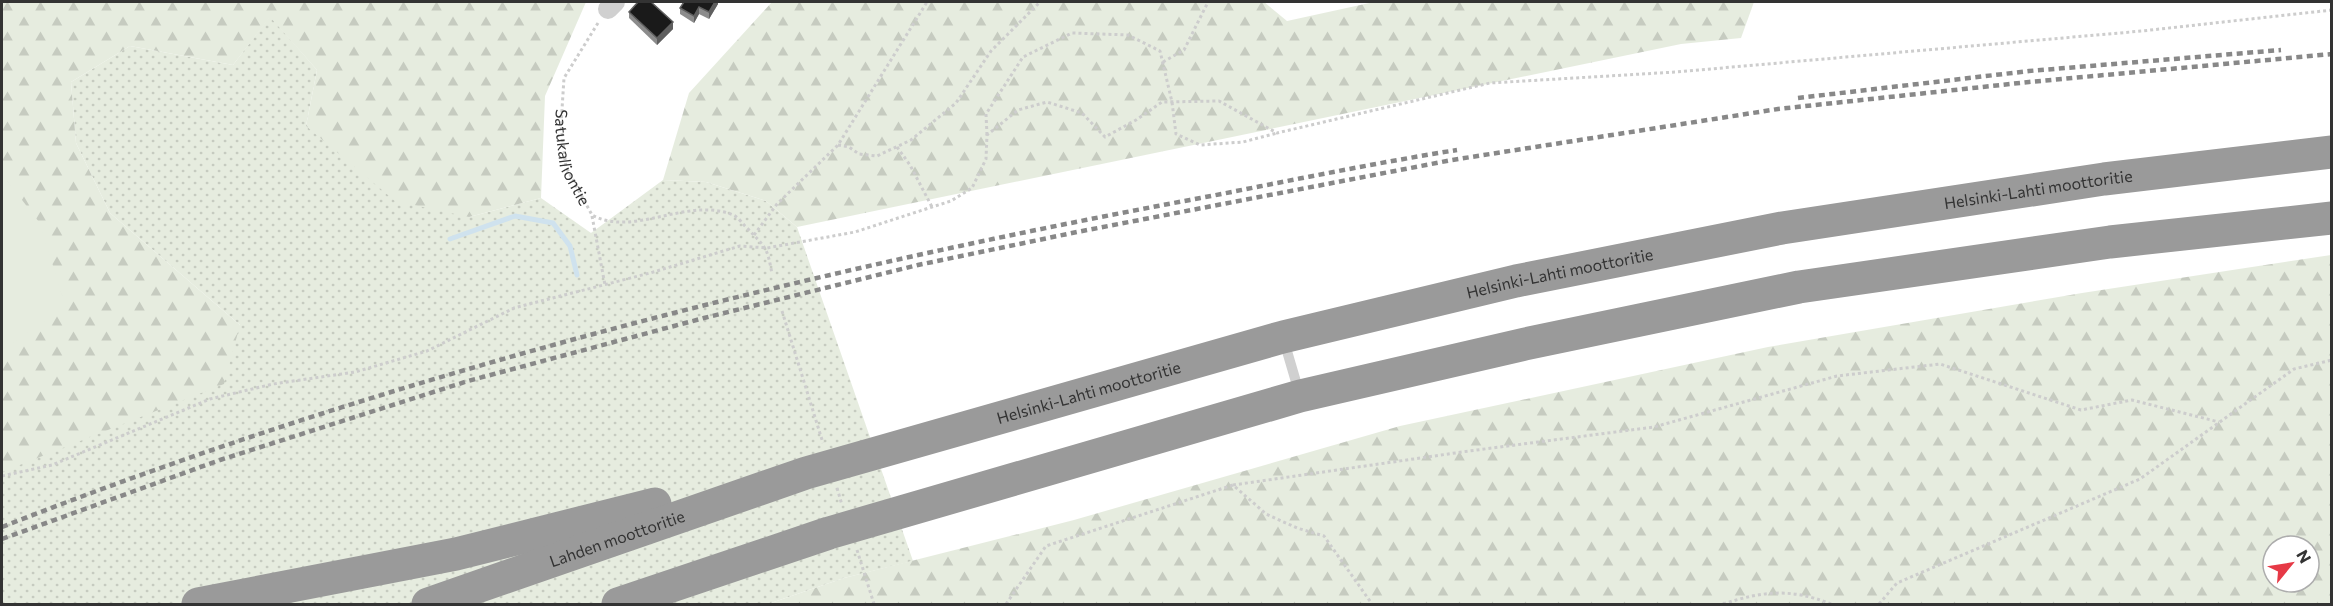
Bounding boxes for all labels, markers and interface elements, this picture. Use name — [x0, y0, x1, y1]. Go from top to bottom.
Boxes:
street label: Satukalliontie — [552, 108, 595, 208]
street label: Helsinki-Lahti moottoritie — [1942, 166, 2133, 212]
street label: Helsinki-Lahti moottoritie — [1464, 244, 1655, 302]
street label: Helsinki-Lahti moottoritie — [994, 357, 1183, 427]
street label: Lahden moottoritie — [547, 506, 687, 570]
north arrow — [2261, 534, 2321, 594]
text: N — [2293, 546, 2316, 566]

